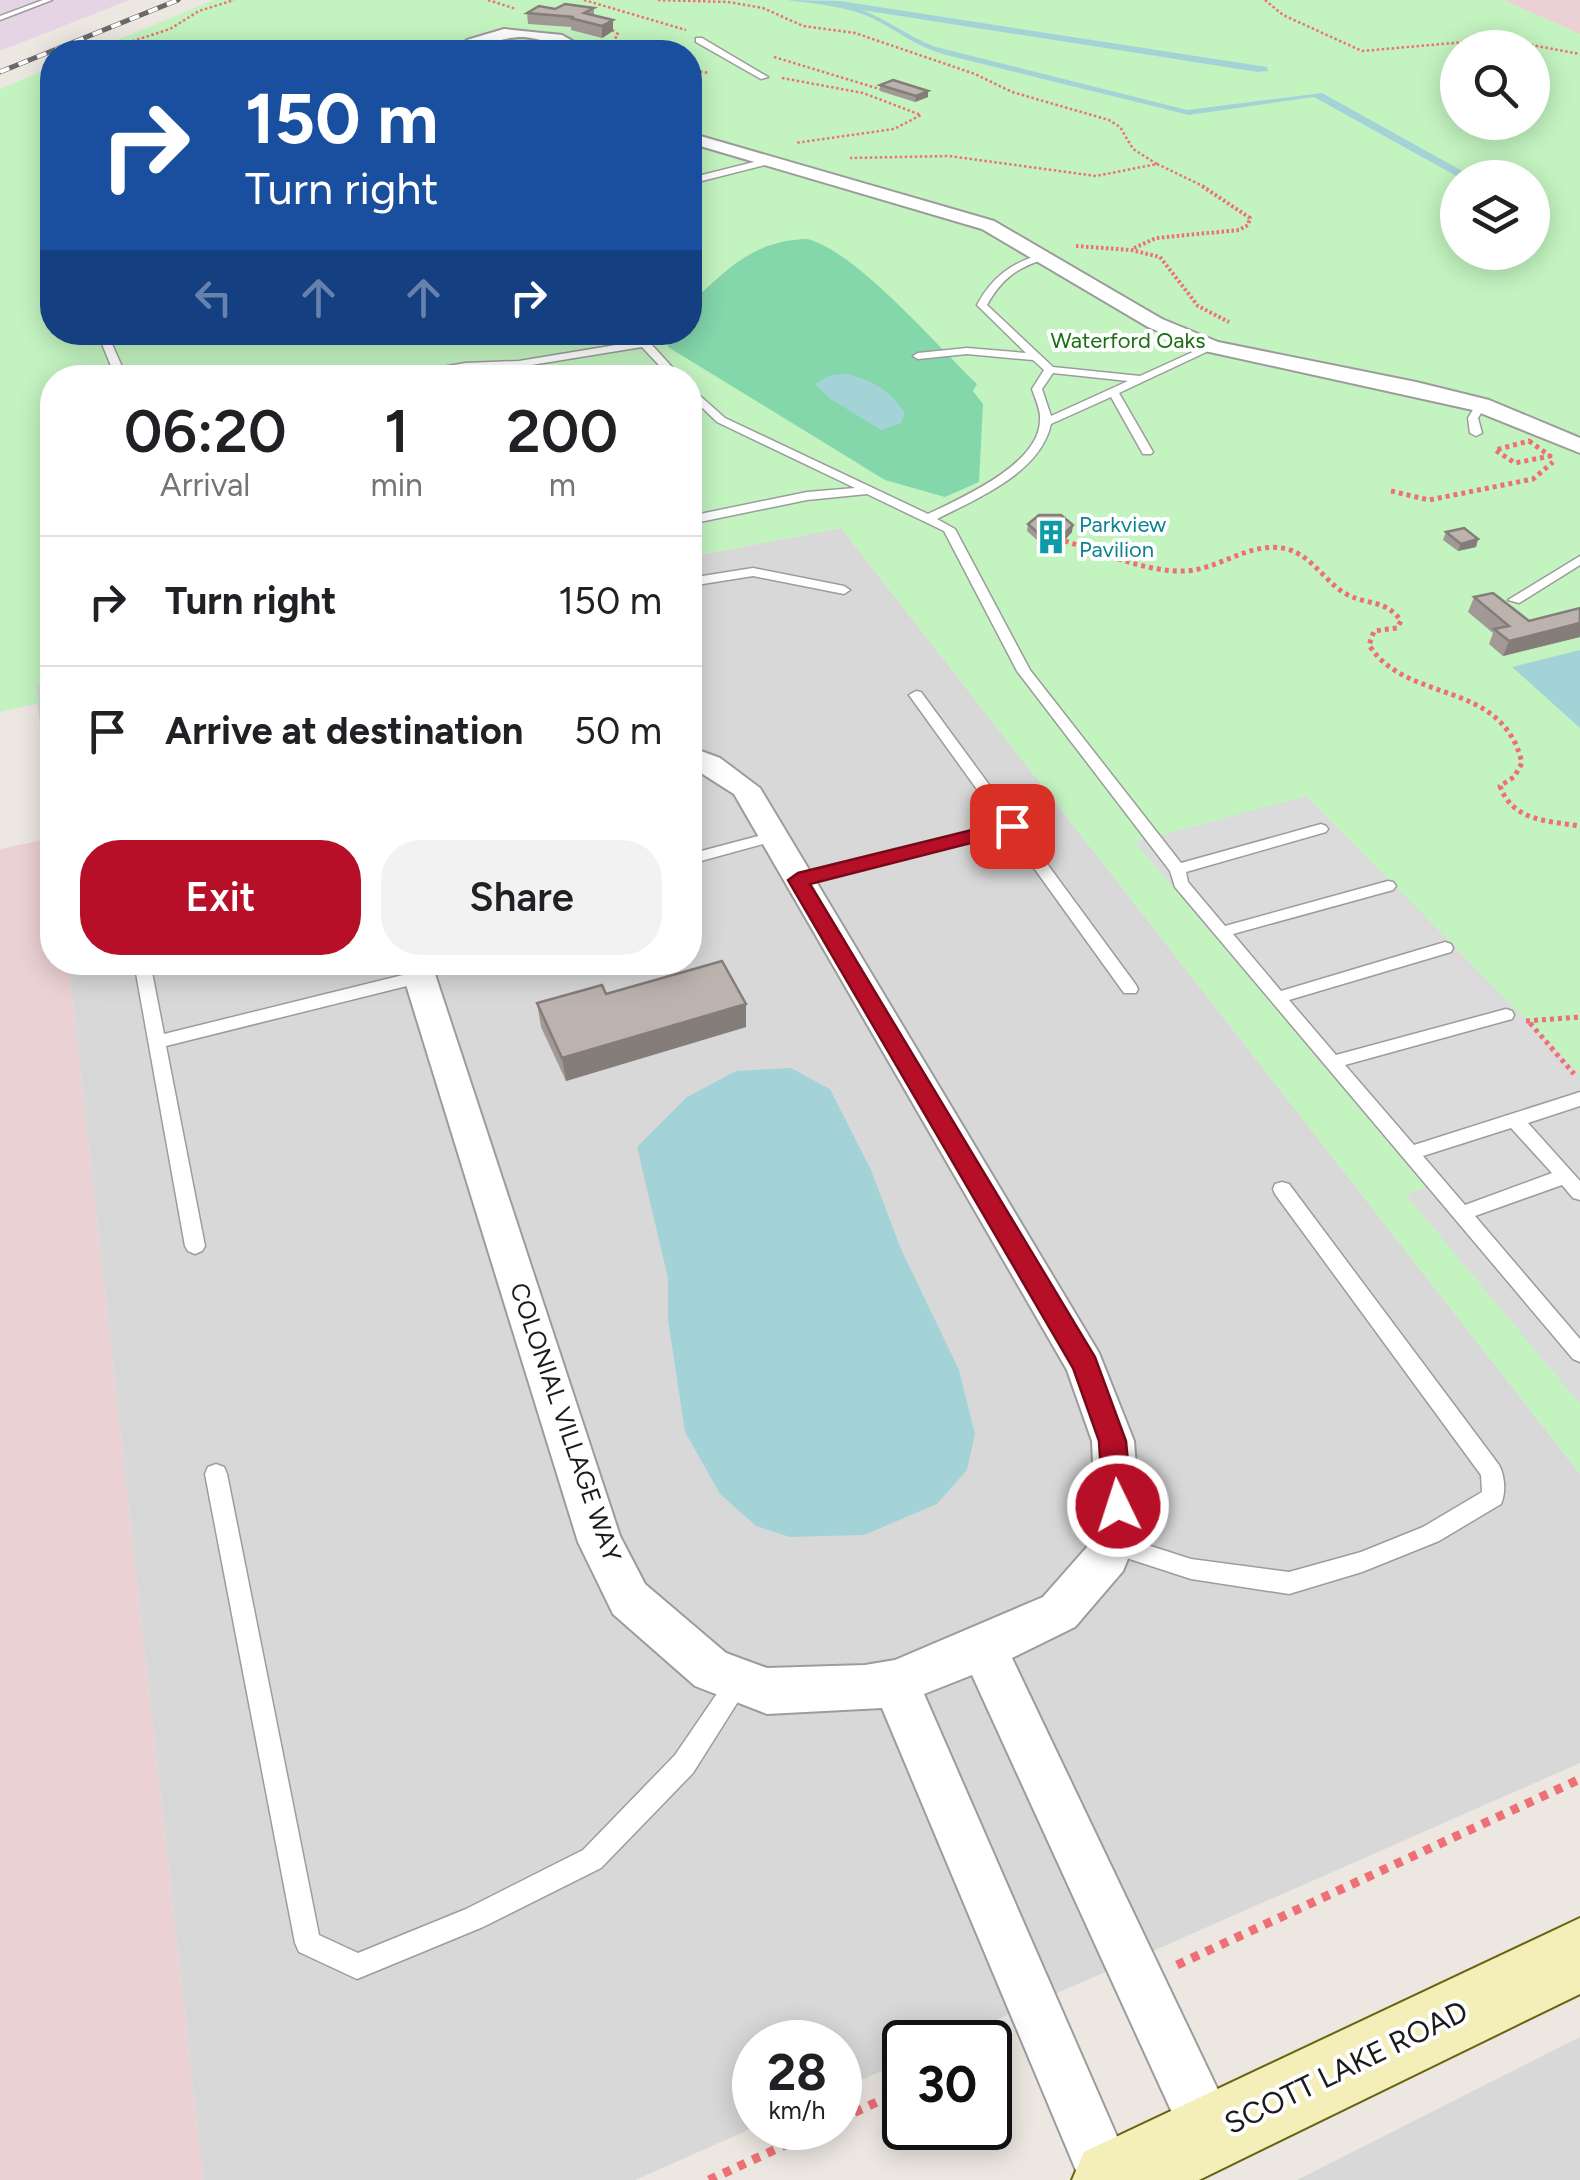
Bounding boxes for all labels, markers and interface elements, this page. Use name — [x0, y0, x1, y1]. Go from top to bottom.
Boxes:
map controls — [1440, 30, 1550, 270]
button: search — [1440, 30, 1550, 140]
text: 150 m — [245, 76, 438, 161]
icon: right — [80, 80, 210, 210]
button: layers — [1440, 160, 1550, 270]
text: Turn right — [245, 161, 438, 215]
icon: left — [186, 270, 241, 325]
icon: ahead — [291, 270, 346, 325]
icon: ahead — [396, 270, 451, 325]
icon: right — [501, 270, 556, 325]
park label: Waterford Oaks — [1051, 327, 1205, 354]
text: 06:20 — [124, 395, 287, 467]
text: 1 — [384, 395, 409, 467]
text: 200 — [507, 395, 618, 467]
text: Arrival — [160, 466, 250, 504]
text: min — [370, 466, 423, 504]
text: m — [549, 466, 576, 504]
place label: Parkview Pavilion — [1079, 511, 1167, 563]
building icon: Parkview Pavilion — [1032, 518, 1070, 556]
icon: right — [80, 574, 135, 629]
text: Turn right — [165, 578, 337, 624]
text: 150 m — [558, 578, 662, 624]
icon: arrive — [80, 704, 135, 759]
text: Arrive at destination — [165, 708, 523, 754]
text: 50 m — [574, 708, 662, 754]
pin — [970, 784, 1055, 869]
icon: arrive — [985, 799, 1040, 854]
button: Exit — [80, 840, 361, 955]
button: Share — [381, 840, 662, 955]
street label: COLONIAL VILLAGE WAY — [504, 1279, 628, 1565]
position arrow — [1066, 1454, 1170, 1558]
street label: SCOTT LAKE ROAD — [1218, 1992, 1474, 2142]
speed limit sign: 30 — [882, 2020, 1012, 2150]
text: 28 — [767, 2042, 827, 2103]
text: km/h — [768, 2095, 826, 2125]

